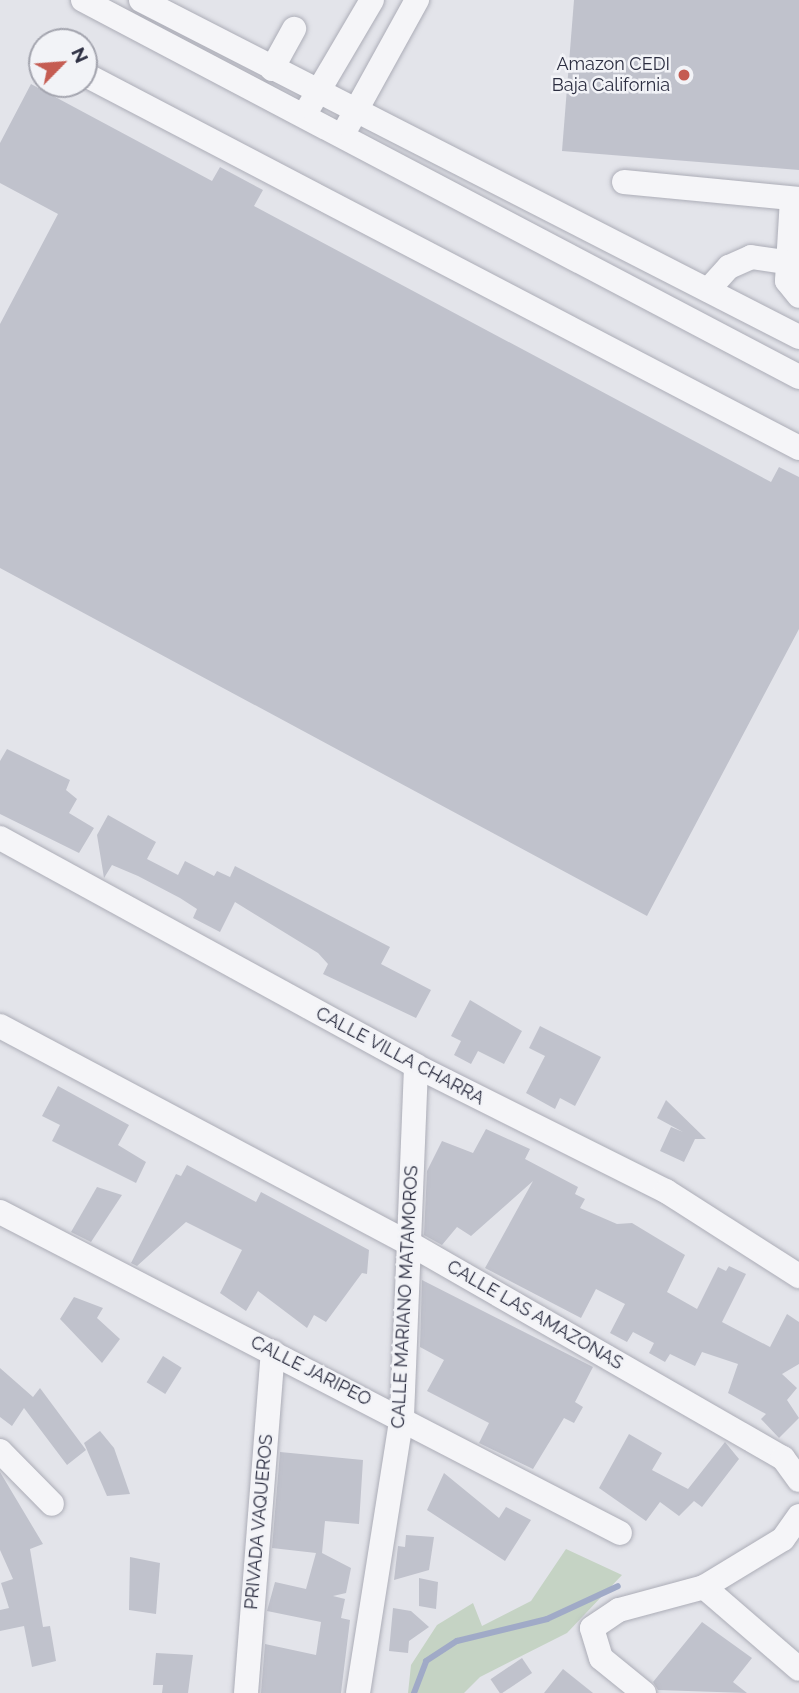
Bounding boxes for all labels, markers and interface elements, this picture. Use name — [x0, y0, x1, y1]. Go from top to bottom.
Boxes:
north arrow — [28, 28, 98, 98]
text: N — [67, 44, 93, 66]
place label: Amazon CEDI Baja California — [552, 54, 670, 96]
marker: Amazon CEDI Baja California — [676, 67, 692, 83]
street label: CALLE VILLA CHARRA — [312, 1002, 488, 1110]
street label: CALLE MARIANO MATAMOROS — [387, 1165, 423, 1429]
street label: CALLE LAS AMAZONAS — [443, 1256, 627, 1374]
street label: CALLE JARIPEO — [247, 1331, 375, 1411]
street label: PRIVADA VAQUEROS — [241, 1433, 277, 1611]

